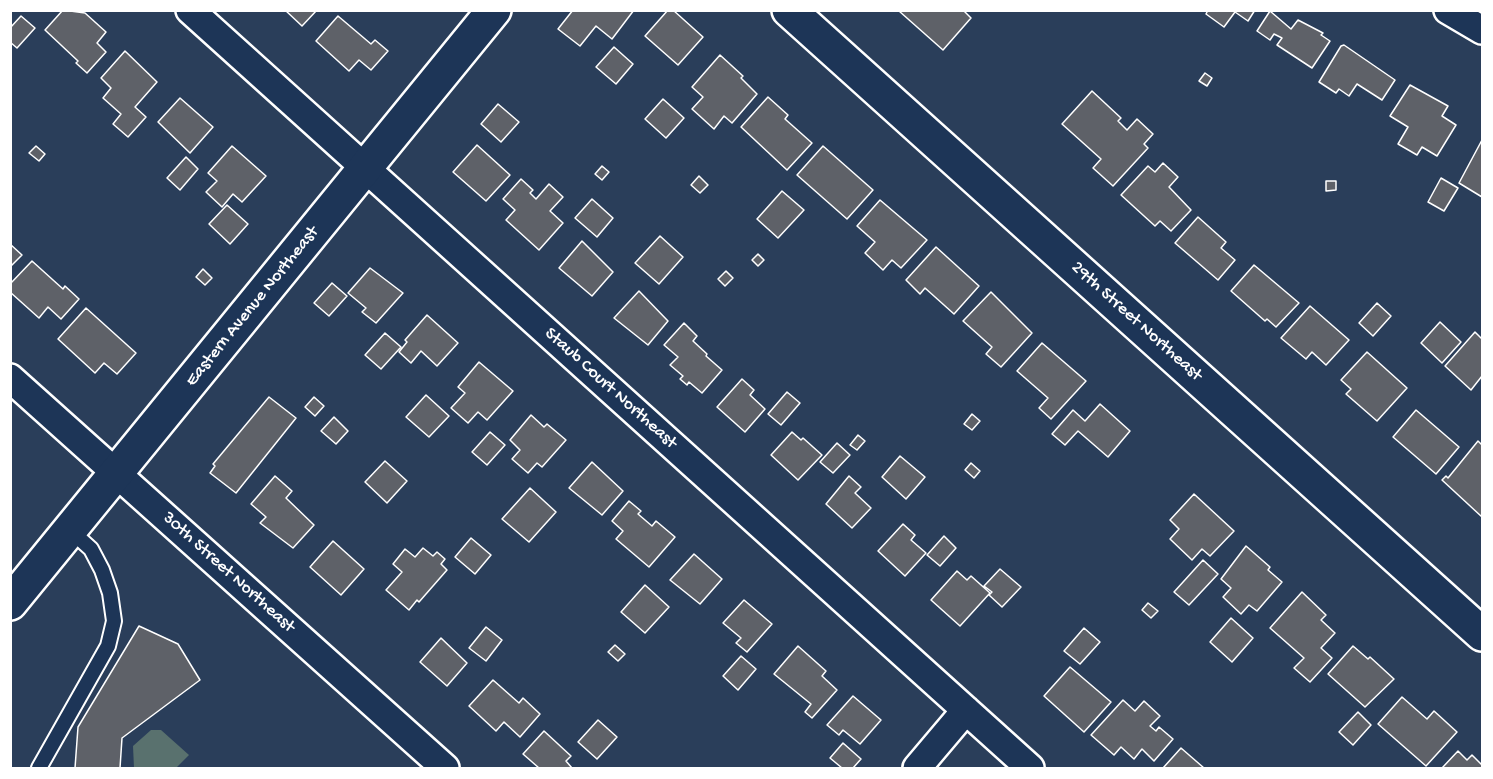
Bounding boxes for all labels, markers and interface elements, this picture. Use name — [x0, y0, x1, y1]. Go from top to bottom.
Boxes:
street label: Eastern Avenue Northeast — [182, 223, 324, 391]
street label: 29th Street Northeast — [1066, 257, 1206, 387]
street label: Staub Court Northeast — [539, 324, 681, 454]
street label: 30th Street Northeast — [157, 508, 299, 638]

